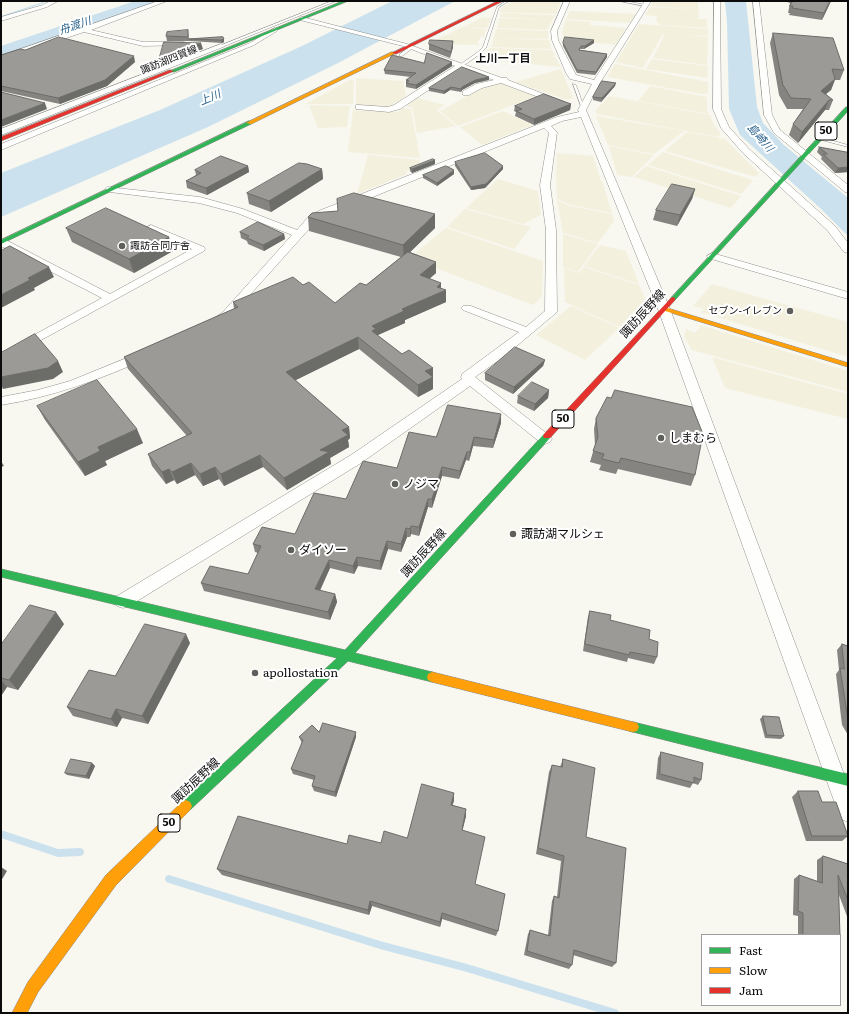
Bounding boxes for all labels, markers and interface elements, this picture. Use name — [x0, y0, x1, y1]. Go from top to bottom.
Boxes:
water label: 舟渡川 — [57, 14, 93, 38]
street label: 諏訪湖四賀線 — [139, 43, 199, 77]
district label: 上川一丁目 — [476, 52, 530, 66]
water label: 上川 — [197, 88, 223, 108]
water label: 島崎川 — [744, 121, 776, 155]
road number: 50 — [815, 122, 837, 140]
place label: 諏訪合同庁舎 — [130, 240, 190, 252]
marker: 諏訪合同庁舎 — [117, 241, 127, 251]
street label: 諏訪辰野線 — [618, 287, 668, 341]
place label: セブン-イレブン — [708, 305, 782, 317]
marker: セブン-イレブン — [785, 306, 795, 316]
road number: 50 — [552, 410, 574, 428]
place label: しまむら — [669, 431, 717, 445]
marker: しまむら — [656, 433, 666, 443]
place label: ノジマ — [403, 477, 439, 491]
marker: ノジマ — [390, 479, 400, 489]
street label: 諏訪辰野線 — [399, 526, 449, 580]
place label: 諏訪湖マルシェ — [521, 527, 605, 541]
marker: 諏訪湖マルシェ — [508, 529, 518, 539]
place label: ダイソー — [299, 543, 347, 557]
marker: ダイソー — [286, 545, 296, 555]
place label: apollostation — [263, 666, 338, 680]
marker: apollostation — [250, 668, 260, 678]
street label: 諏訪辰野線 — [169, 755, 223, 807]
road number: 50 — [158, 814, 180, 832]
legend — [701, 934, 841, 1006]
text: Fast — [739, 941, 762, 959]
text: Slow — [739, 961, 767, 979]
text: Jam — [739, 981, 763, 999]

